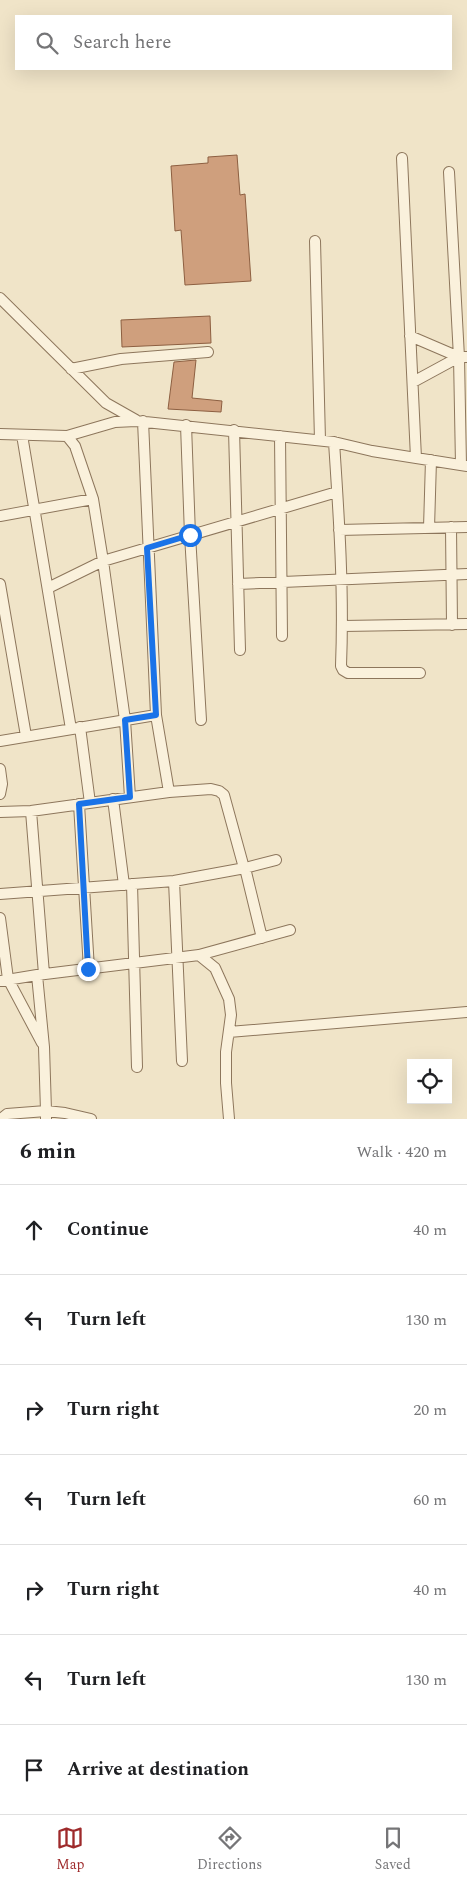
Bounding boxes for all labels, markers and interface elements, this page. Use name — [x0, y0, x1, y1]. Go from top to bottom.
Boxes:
search box — [15, 15, 452, 70]
text: Search here — [73, 28, 172, 57]
icon: search — [33, 29, 61, 57]
route start — [179, 524, 202, 547]
route end — [77, 958, 100, 981]
map controls — [407, 1059, 452, 1104]
button: locate — [407, 1059, 452, 1104]
text: 6 min — [20, 1136, 76, 1168]
text: Walk · 420 m — [356, 1140, 447, 1164]
text: Continue — [67, 1215, 149, 1244]
icon: ahead — [20, 1216, 48, 1244]
text: 40 m — [413, 1218, 447, 1242]
text: Turn left — [67, 1305, 146, 1334]
icon: left — [20, 1306, 48, 1334]
text: 130 m — [405, 1308, 447, 1332]
text: Turn right — [67, 1395, 160, 1424]
icon: right — [20, 1396, 48, 1424]
text: 20 m — [413, 1398, 447, 1422]
text: Turn left — [67, 1485, 146, 1514]
icon: left — [20, 1486, 48, 1514]
text: 60 m — [413, 1488, 447, 1512]
text: Turn right — [67, 1575, 160, 1604]
icon: right — [20, 1576, 48, 1604]
text: 40 m — [413, 1578, 447, 1602]
text: Turn left — [67, 1665, 146, 1694]
icon: left — [20, 1666, 48, 1694]
text: 130 m — [405, 1668, 447, 1692]
text: Arrive at destination — [67, 1755, 249, 1784]
icon: arrive — [20, 1756, 48, 1784]
tab: Map — [56, 1824, 84, 1875]
tab: Directions — [197, 1824, 262, 1875]
tab: Saved — [375, 1824, 411, 1875]

